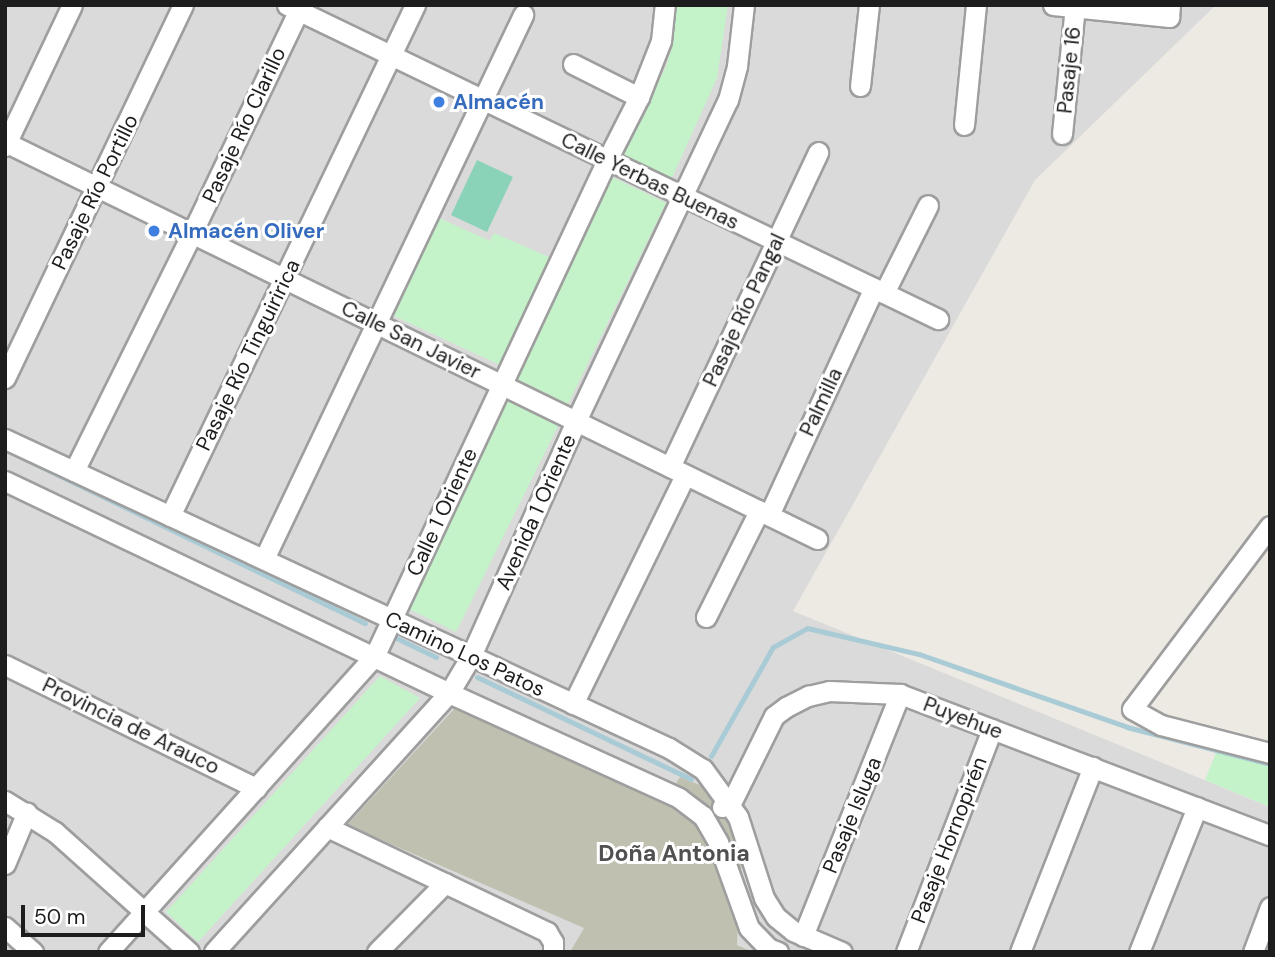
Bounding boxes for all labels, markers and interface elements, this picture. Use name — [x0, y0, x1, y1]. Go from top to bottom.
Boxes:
street label: Pasaje 16 — [1052, 25, 1086, 115]
street label: Pasaje Río Clarillo — [197, 43, 291, 207]
place label: Almacén — [453, 89, 544, 115]
marker: Almacén — [431, 94, 447, 110]
street label: Pasaje Río Portillo — [46, 110, 144, 274]
street label: Calle Yerbas Buenas — [557, 127, 743, 235]
place label: Almacén Oliver — [168, 218, 324, 244]
marker: Almacén Oliver — [146, 223, 162, 239]
street label: Pasaje Río Pangal — [698, 229, 790, 391]
street label: Pasaje Río Tinguiririca — [191, 255, 305, 455]
street label: Calle San Javier — [337, 295, 485, 385]
street label: Palmilla — [794, 364, 848, 440]
street label: Avenida 1 Oriente — [490, 430, 582, 594]
street label: Calle 1 Oriente — [401, 444, 483, 580]
street label: Camino Los Patos — [381, 606, 549, 702]
street label: Provincia de Arauco — [38, 672, 224, 780]
street label: Puyehue — [920, 691, 1006, 745]
street label: Pasaje Isluga — [817, 753, 887, 877]
street label: Pasaje Hornopirén — [906, 753, 992, 927]
district label: Doña Antonia — [598, 839, 750, 867]
scale bar — [24, 890, 149, 934]
text: 50 m — [34, 903, 85, 931]

